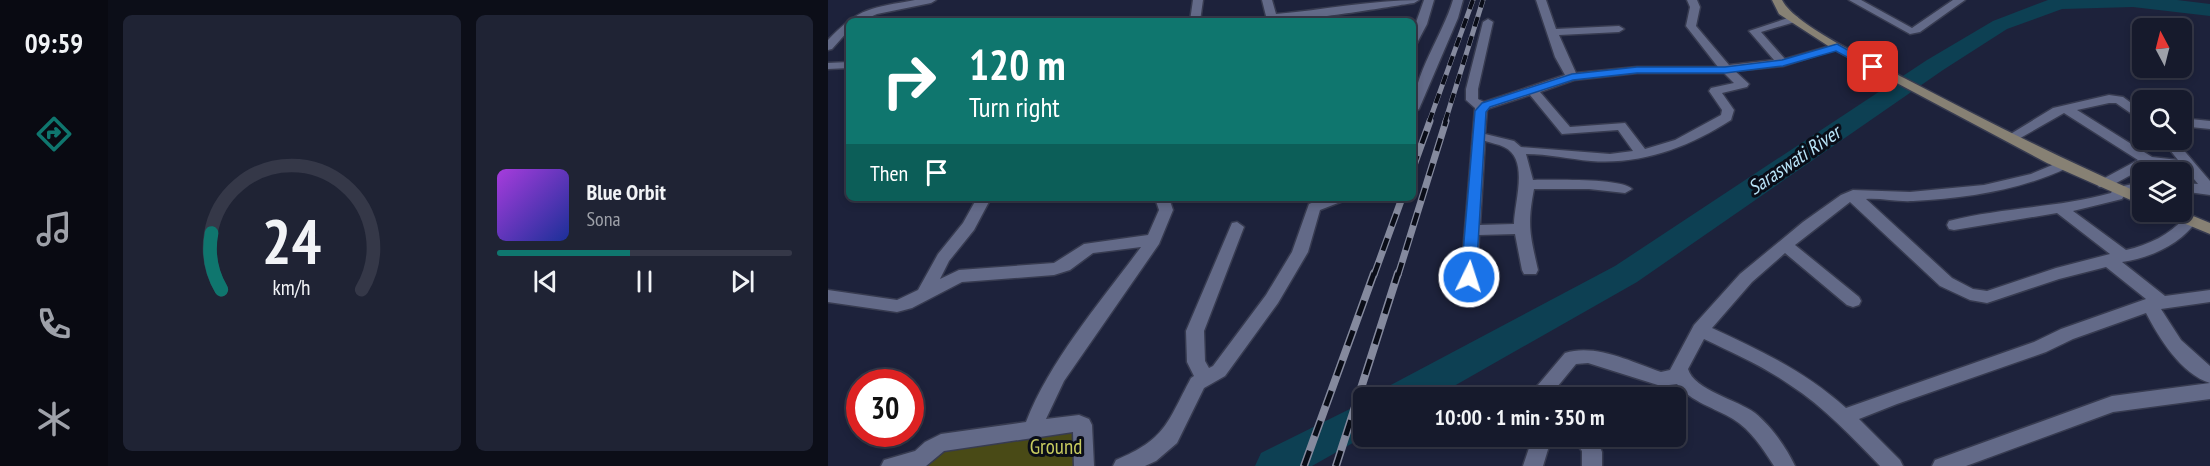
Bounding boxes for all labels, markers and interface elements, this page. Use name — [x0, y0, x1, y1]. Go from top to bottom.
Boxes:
north arrow — [2132, 18, 2192, 78]
map controls — [2132, 18, 2192, 222]
text: 09:59 — [25, 26, 83, 60]
text: 120 m — [969, 37, 1066, 92]
pin — [1847, 41, 1898, 92]
icon: right — [870, 42, 948, 120]
icon: arrive — [1856, 50, 1889, 83]
text: Turn right — [969, 90, 1060, 124]
button: search — [2132, 90, 2192, 150]
icon: directions — [33, 113, 75, 155]
water label: Saraswati River — [1743, 118, 1847, 200]
icon: arrive — [920, 156, 953, 189]
text: Then — [870, 159, 908, 187]
button: layers — [2132, 162, 2192, 222]
text: Blue Orbit — [587, 178, 666, 206]
text: 24 — [262, 200, 322, 281]
text: Sona — [587, 206, 620, 232]
icon: music — [33, 208, 75, 250]
position arrow — [1437, 245, 1501, 309]
icon: previous — [529, 265, 562, 298]
icon: pause — [628, 265, 661, 298]
icon: next — [726, 265, 759, 298]
text: km/h — [273, 273, 311, 301]
icon: phone — [33, 303, 75, 345]
speed limit sign: 30 — [846, 369, 924, 447]
icon: climate — [33, 398, 75, 440]
text: 10:00 · 1 min · 350 m — [1434, 403, 1605, 431]
park label: Ground — [1030, 433, 1082, 460]

